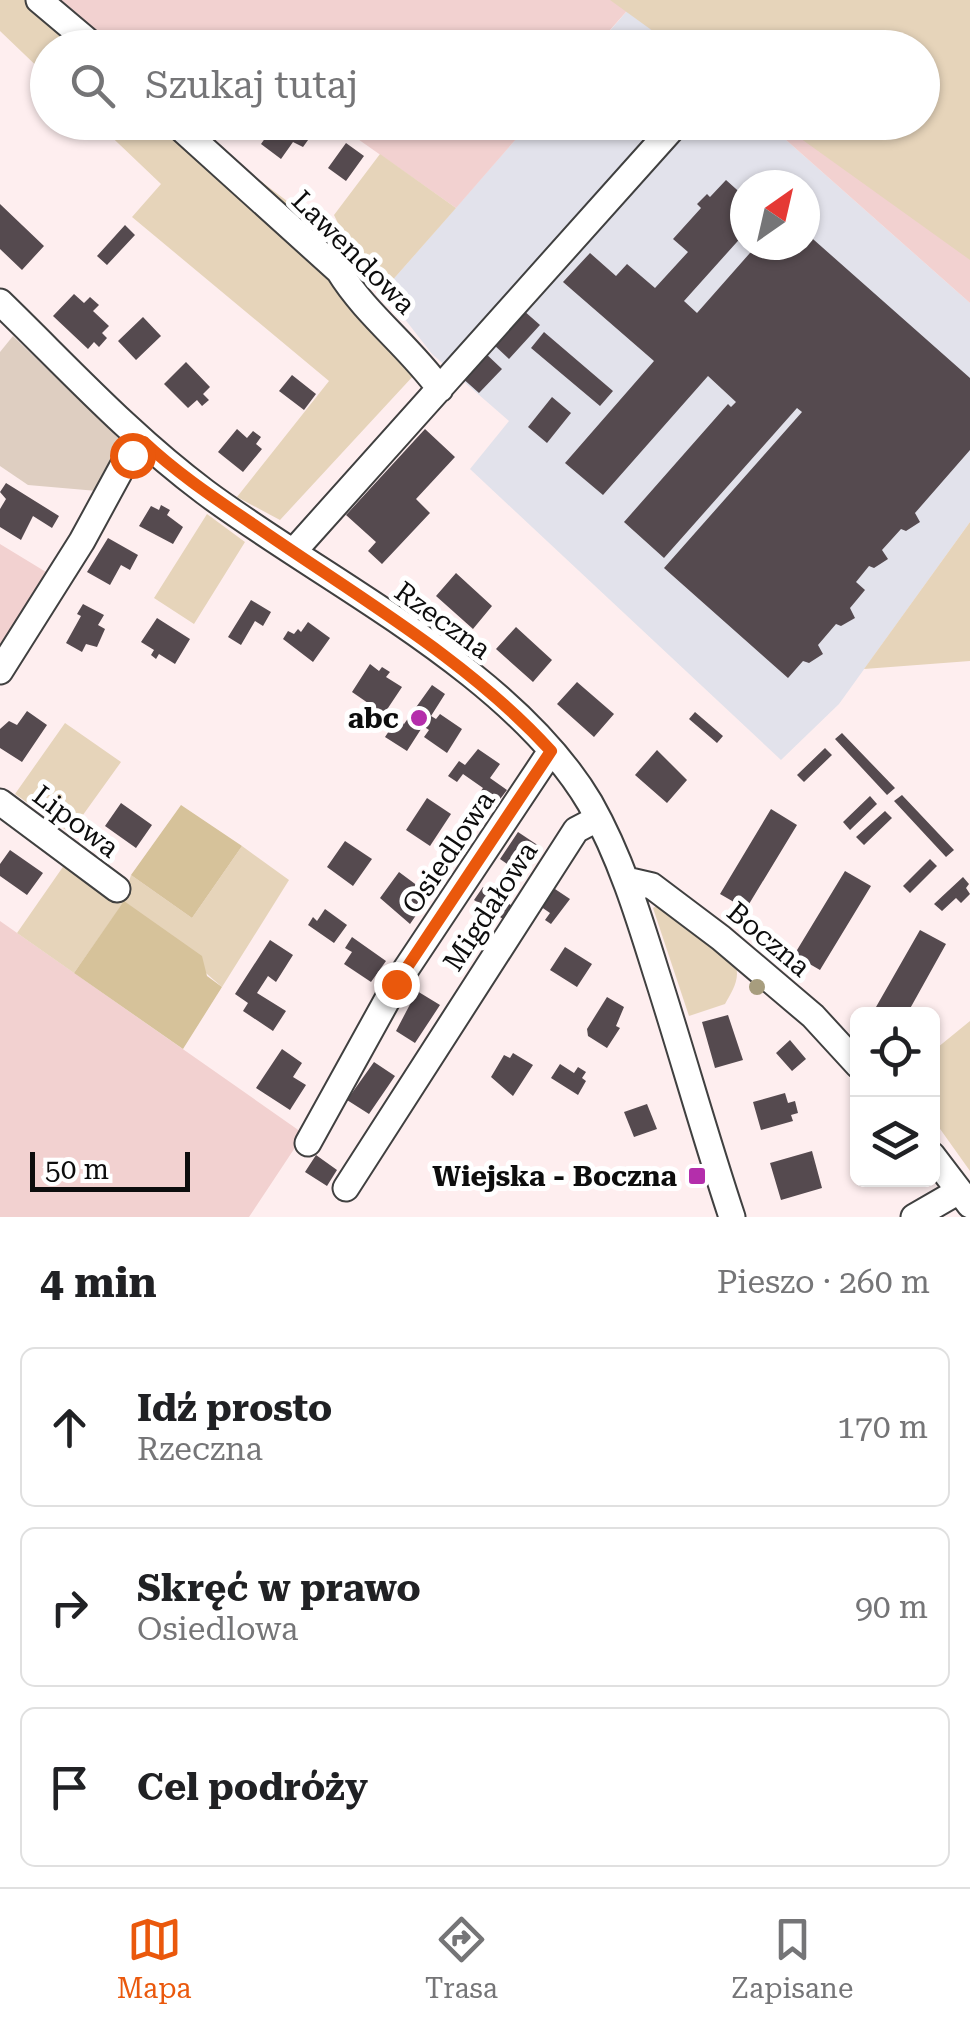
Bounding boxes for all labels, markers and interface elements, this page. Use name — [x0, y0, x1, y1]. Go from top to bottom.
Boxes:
search box — [30, 30, 940, 140]
icon: search — [65, 58, 120, 113]
text: Szukaj tutaj — [145, 63, 358, 107]
north arrow — [730, 170, 820, 260]
street label: Lawendowa — [285, 184, 422, 321]
route start — [110, 433, 156, 479]
street label: Rzeczna — [388, 575, 497, 666]
place label: abc — [348, 702, 399, 735]
marker: abc — [408, 707, 430, 729]
street label: Lipowa — [26, 778, 125, 864]
street label: Osiedlowa — [395, 785, 502, 920]
street label: Migdałowa — [436, 835, 544, 977]
street label: Boczna — [720, 895, 817, 984]
route end — [374, 962, 420, 1008]
map controls — [850, 1007, 940, 1187]
button: locate — [850, 1007, 940, 1097]
button: layers — [850, 1097, 940, 1187]
scale bar — [30, 1147, 190, 1192]
text: 50 m — [45, 1153, 109, 1186]
place label: Wiejska - Boczna — [432, 1160, 678, 1193]
marker: Wiejska - Boczna — [686, 1165, 708, 1187]
text: 4 min — [40, 1258, 157, 1307]
text: Pieszo · 260 m — [717, 1263, 930, 1301]
text: Idź prosto — [137, 1386, 332, 1430]
icon: ahead — [42, 1400, 97, 1455]
text: 170 m — [837, 1408, 928, 1446]
text: Rzeczna — [137, 1430, 263, 1468]
text: Skręć w prawo — [137, 1566, 421, 1610]
icon: right — [42, 1580, 97, 1635]
text: 90 m — [855, 1588, 928, 1626]
text: Osiedlowa — [137, 1610, 298, 1648]
icon: arrive — [42, 1760, 97, 1815]
text: Cel podróży — [137, 1765, 368, 1809]
tab: Mapa — [117, 1912, 191, 2005]
tab: Trasa — [425, 1912, 498, 2005]
tab: Zapisane — [731, 1912, 853, 2005]

